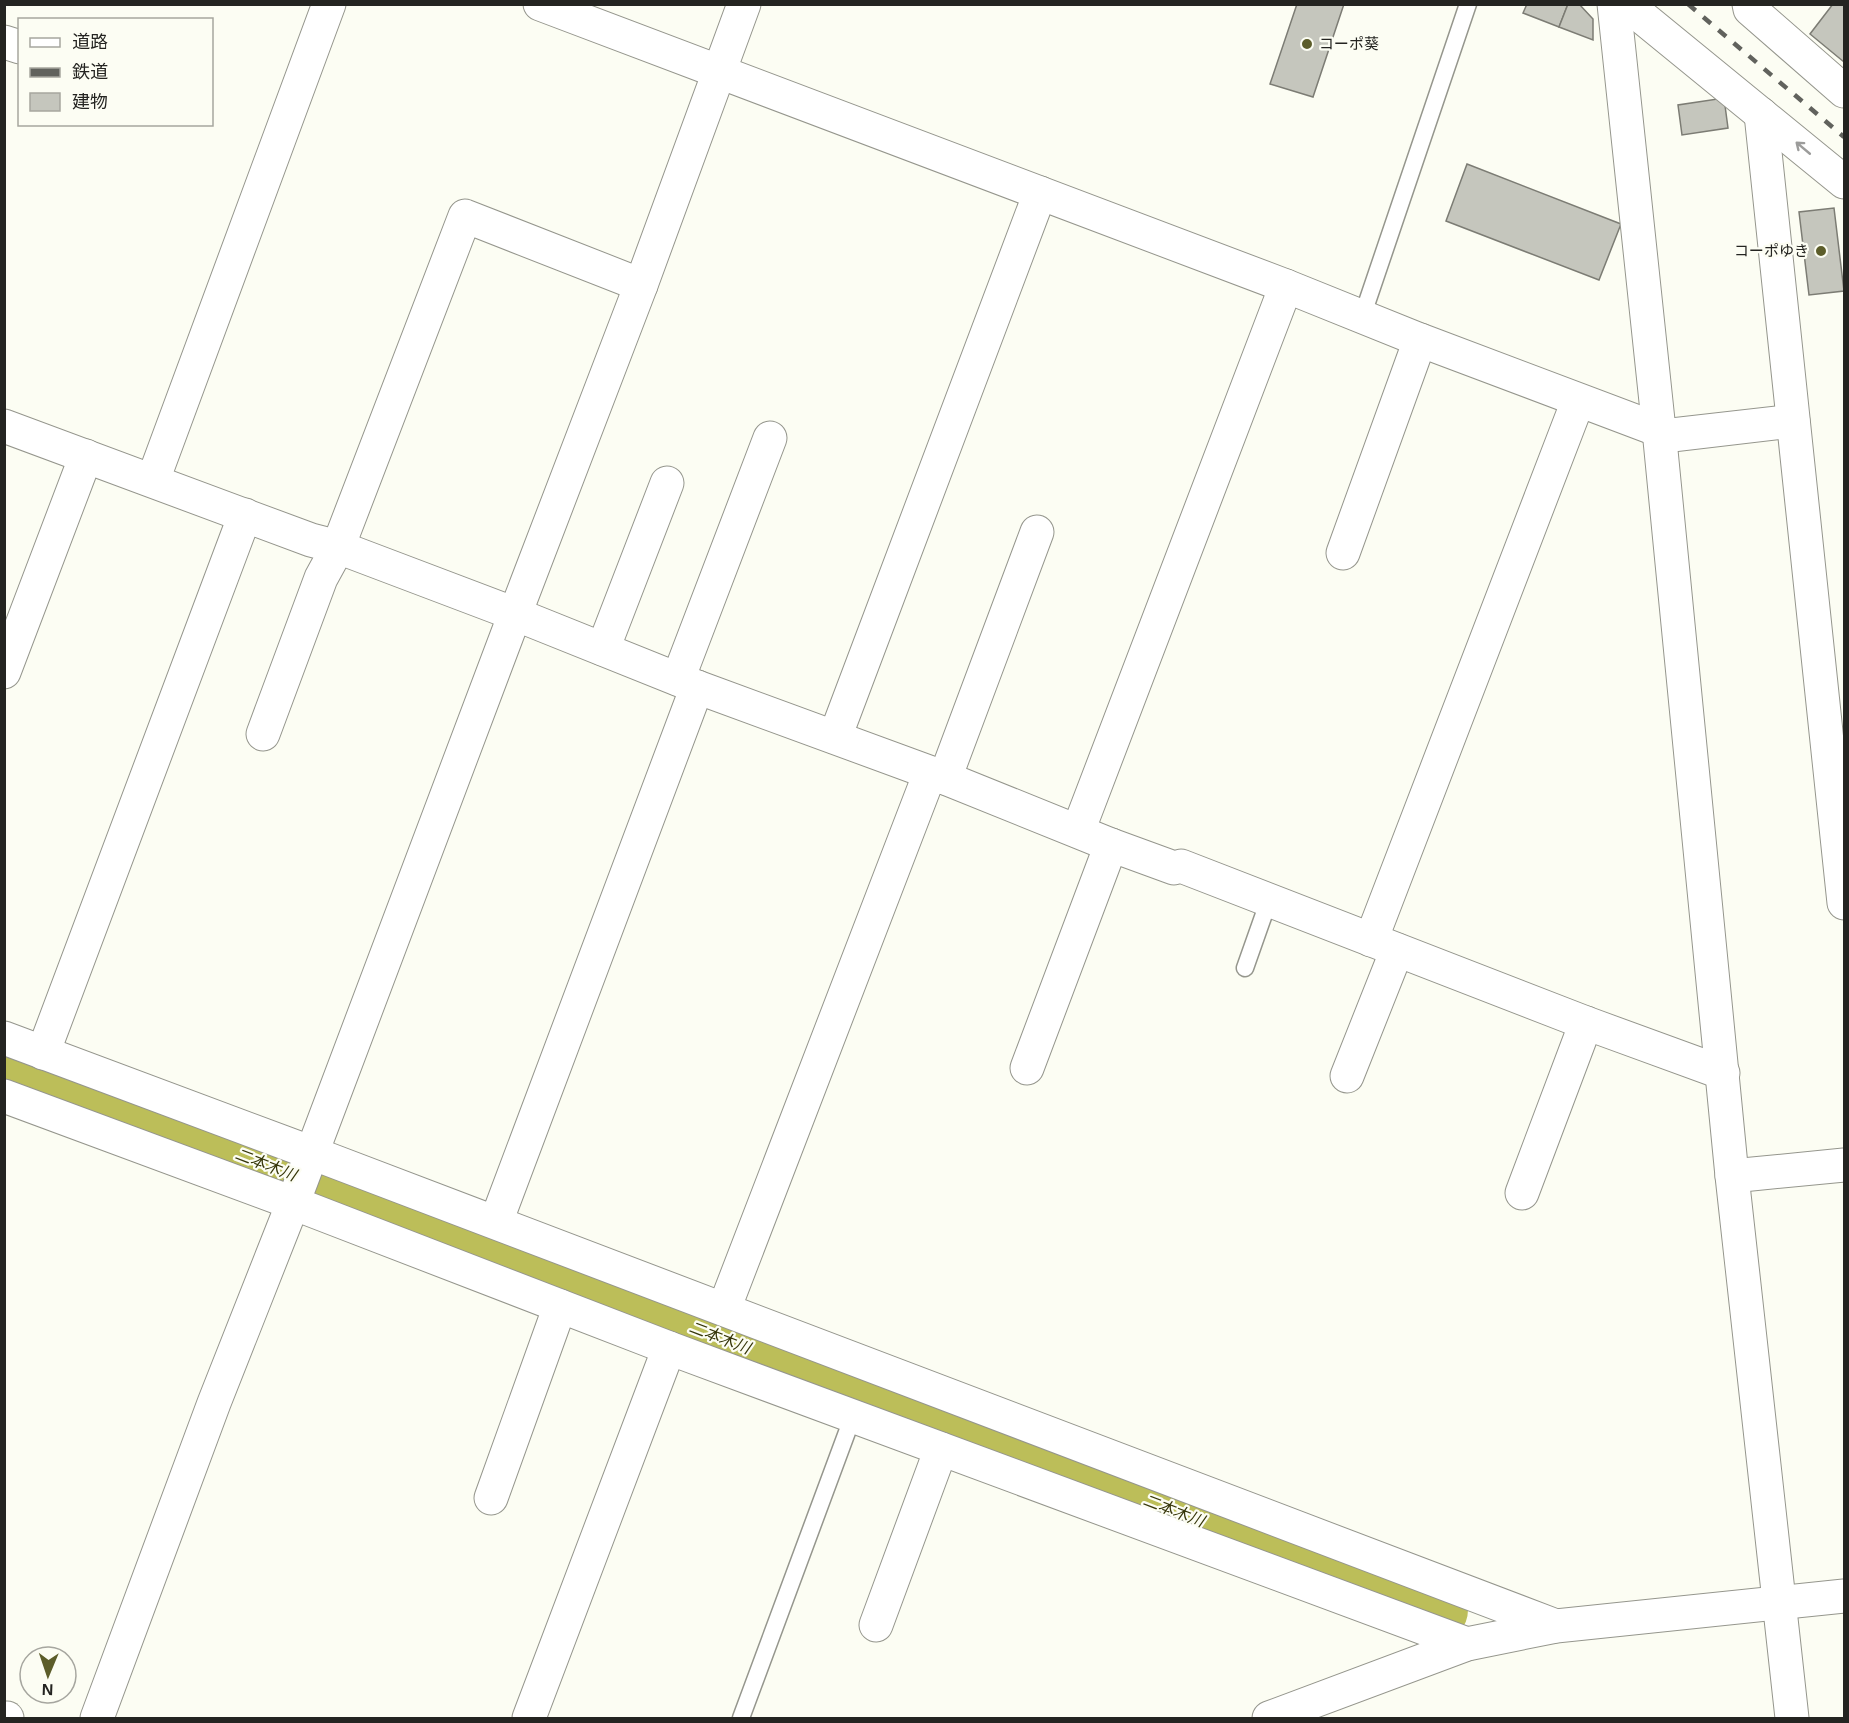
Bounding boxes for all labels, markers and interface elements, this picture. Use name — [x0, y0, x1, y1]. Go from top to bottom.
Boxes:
legend — [18, 18, 213, 126]
text: 道路 — [72, 32, 108, 52]
place label: コーポ葵 — [1319, 35, 1379, 52]
marker: コーポ葵 — [1300, 37, 1314, 51]
text: 鉄道 — [72, 62, 108, 82]
text: 建物 — [72, 92, 108, 112]
one-way arrow — [1796, 141, 1811, 155]
place label: コーポゆき — [1734, 242, 1809, 259]
marker: コーポゆき — [1814, 244, 1828, 258]
water label: 二本木川 — [233, 1145, 301, 1185]
water label: 二本木川 — [687, 1318, 755, 1358]
water label: 二本木川 — [1141, 1491, 1209, 1531]
north arrow — [18, 1645, 78, 1705]
text: N — [41, 1681, 54, 1698]

